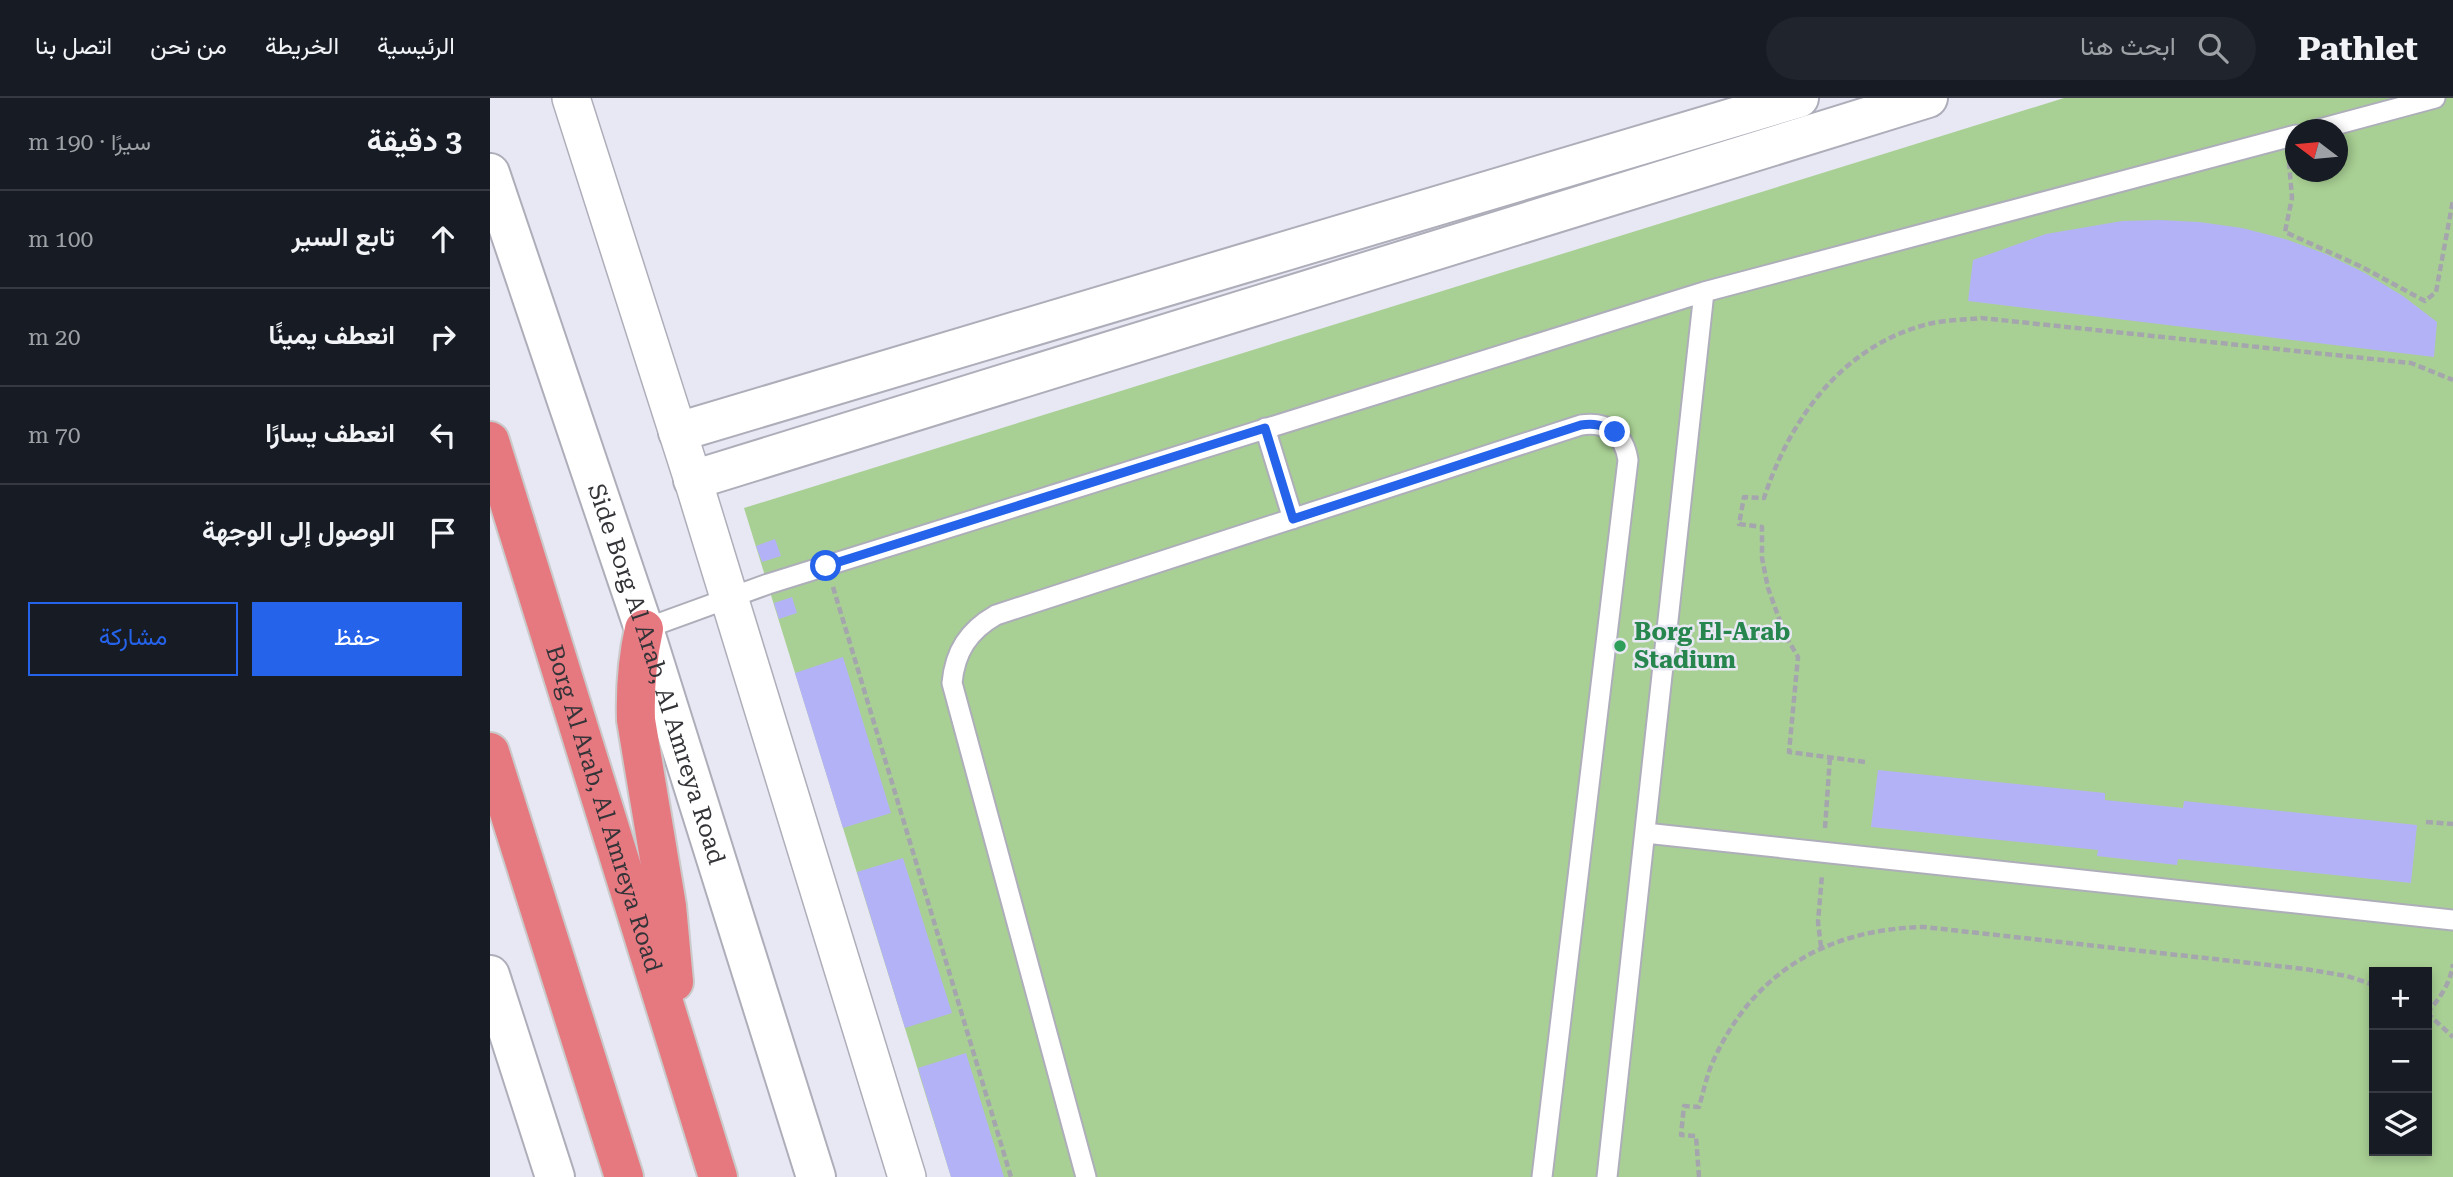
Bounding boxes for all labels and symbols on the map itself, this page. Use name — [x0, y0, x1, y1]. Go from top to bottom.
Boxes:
north arrow — [2285, 119, 2348, 182]
route end — [1599, 416, 1630, 447]
street label: Side Borg Al Arab, Al Amreya Road — [581, 480, 731, 868]
route start — [810, 550, 841, 581]
place label: Borg El-Arab Stadium — [1634, 618, 1790, 674]
marker: Borg El-Arab Stadium — [1612, 638, 1628, 654]
street label: Borg Al Arab, Al Amreya Road — [539, 642, 667, 976]

